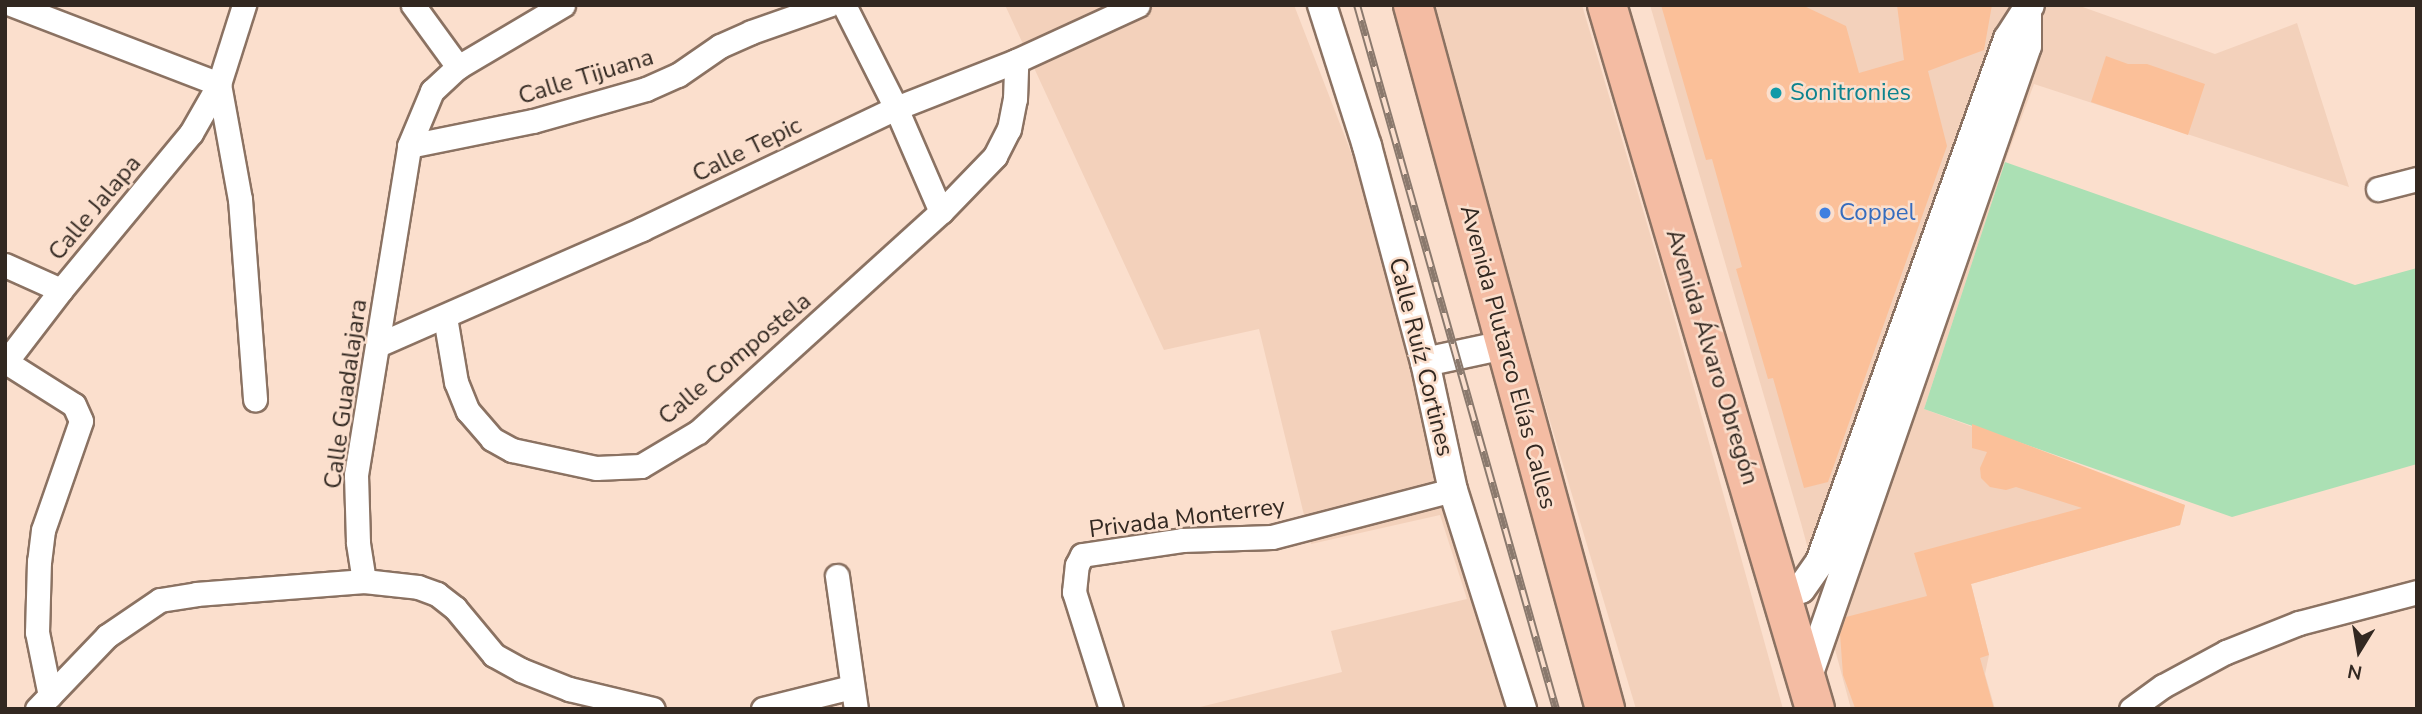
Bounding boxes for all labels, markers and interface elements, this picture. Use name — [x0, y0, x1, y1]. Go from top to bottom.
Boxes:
street label: Calle Tijuana — [515, 43, 657, 111]
place label: Sonitronies — [1790, 79, 1911, 107]
marker: Sonitronies — [1768, 85, 1784, 101]
street label: Calle Tepic — [688, 111, 806, 189]
street label: Calle Jalapa — [43, 150, 147, 266]
place label: Coppel — [1839, 199, 1916, 227]
street label: Avenida Plutarco Elías Calles — [1454, 202, 1562, 512]
marker: Coppel — [1817, 205, 1833, 221]
street label: Avenida Álvaro Obregón — [1659, 226, 1765, 488]
street label: Calle Ruíz Cortines — [1382, 255, 1460, 459]
street label: Calle Compostela — [653, 287, 817, 431]
street label: Calle Guadalajara — [318, 297, 374, 491]
street label: Privada Monterrey — [1087, 492, 1287, 544]
north arrow — [2324, 616, 2394, 686]
text: N — [2346, 657, 2364, 686]

